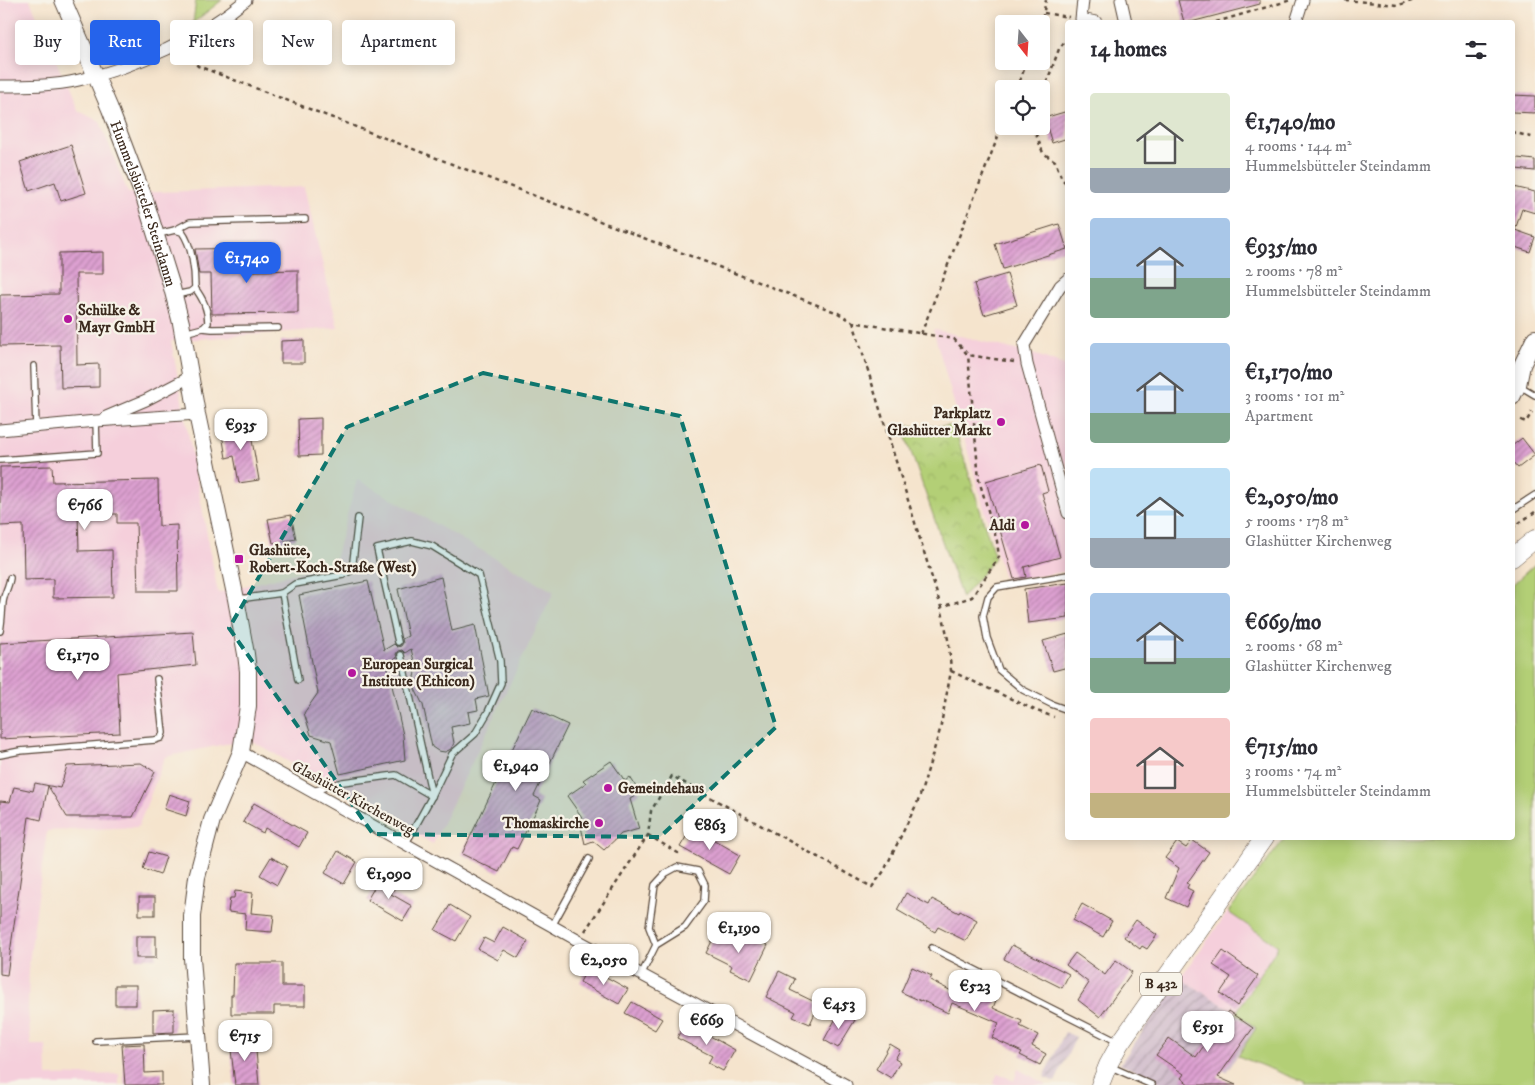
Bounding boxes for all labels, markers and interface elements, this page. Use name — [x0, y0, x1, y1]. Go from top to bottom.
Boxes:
north arrow — [995, 15, 1050, 70]
map controls — [995, 15, 1050, 135]
chip: Buy — [15, 20, 80, 65]
chip: Rent — [90, 20, 160, 65]
chip: Filters — [170, 20, 253, 65]
chip: New — [263, 20, 332, 65]
chip: Apartment — [342, 20, 455, 65]
icon: filters — [1462, 36, 1490, 64]
text: 14 homes — [1090, 37, 1167, 63]
button: locate — [995, 80, 1050, 135]
text: €1,740/mo — [1245, 110, 1335, 136]
icon: home — [1130, 113, 1190, 173]
street label: Hummelsbütteler Steindamm — [106, 118, 181, 289]
text: 4 rooms · 144 m² — [1245, 136, 1352, 156]
text: Hummelsbütteler Steindamm — [1245, 156, 1431, 176]
text: €935/mo — [1245, 235, 1317, 261]
icon: home — [1130, 238, 1190, 298]
pin: €1,740 — [206, 242, 288, 284]
text: €1,740 — [225, 248, 269, 268]
text: 2 rooms · 78 m² — [1245, 261, 1342, 281]
text: Hummelsbütteler Steindamm — [1245, 281, 1431, 301]
place label: Schülke & Mayr GmbH — [78, 301, 155, 337]
marker: Schülke & Mayr GmbH — [62, 313, 74, 325]
text: €1,170/mo — [1245, 360, 1332, 386]
icon: home — [1130, 363, 1190, 423]
text: 3 rooms · 101 m² — [1245, 386, 1344, 406]
place label: Parkplatz Glashütter Markt — [887, 404, 991, 440]
text: Apartment — [1245, 406, 1313, 426]
pin: €935 — [211, 408, 271, 451]
text: €935 — [225, 415, 257, 435]
marker: Parkplatz Glashütter Markt — [995, 416, 1007, 428]
text: €2,050/mo — [1245, 485, 1338, 511]
pin: €766 — [55, 488, 115, 531]
icon: home — [1130, 488, 1190, 548]
text: €766 — [68, 495, 102, 515]
text: 5 rooms · 178 m² — [1245, 511, 1348, 531]
place label: Aldi — [989, 516, 1015, 535]
marker: Aldi — [1019, 519, 1031, 531]
text: Glashütter Kirchenweg — [1245, 531, 1391, 551]
place label: Glashütte, Robert-Koch-Straße (West) — [249, 541, 417, 577]
marker: Glashütte, Robert-Koch-Straße (West) — [233, 553, 245, 565]
text: €669/mo — [1245, 610, 1321, 636]
icon: home — [1130, 613, 1190, 673]
text: 2 rooms · 68 m² — [1245, 636, 1342, 656]
pin: €1,170 — [37, 638, 119, 681]
text: €1,170 — [57, 645, 99, 665]
place label: European Surgical Institute (Ethicon) — [362, 655, 475, 691]
text: Glashütter Kirchenweg — [1245, 656, 1391, 676]
marker: European Surgical Institute (Ethicon) — [346, 667, 358, 679]
text: €715/mo — [1245, 735, 1318, 761]
icon: home — [1130, 738, 1190, 798]
pin: €1,940 — [475, 750, 557, 792]
street label: Glashütter Kirchenweg — [288, 756, 418, 840]
text: €1,940 — [493, 756, 539, 776]
text: 3 rooms · 74 m² — [1245, 761, 1342, 781]
place label: Gemeindehaus — [618, 779, 704, 798]
text: Hummelsbütteler Steindamm — [1245, 781, 1431, 801]
marker: Gemeindehaus — [602, 782, 614, 794]
pin: €863 — [680, 808, 740, 851]
place label: Thomaskirche — [502, 814, 590, 833]
text: €863 — [694, 815, 726, 835]
marker: Thomaskirche — [593, 817, 605, 829]
pin: €1,090 — [348, 858, 430, 900]
text: €1,090 — [367, 864, 411, 884]
pin: €1,190 — [698, 912, 780, 954]
text: €1,190 — [718, 918, 760, 938]
pin: €2,050 — [563, 944, 645, 986]
text: €2,050 — [581, 950, 627, 970]
pin: €523 — [945, 970, 1005, 1012]
road number: B 432 — [1140, 972, 1182, 996]
text: €523 — [959, 976, 991, 996]
pin: €453 — [809, 988, 869, 1030]
text: €453 — [823, 994, 855, 1014]
pin: €669 — [677, 1004, 737, 1046]
text: €669 — [690, 1010, 724, 1030]
pin: €591 — [1178, 1010, 1238, 1053]
text: €591 — [1192, 1017, 1224, 1037]
pin: €715 — [215, 1020, 275, 1062]
text: €715 — [229, 1026, 261, 1046]

